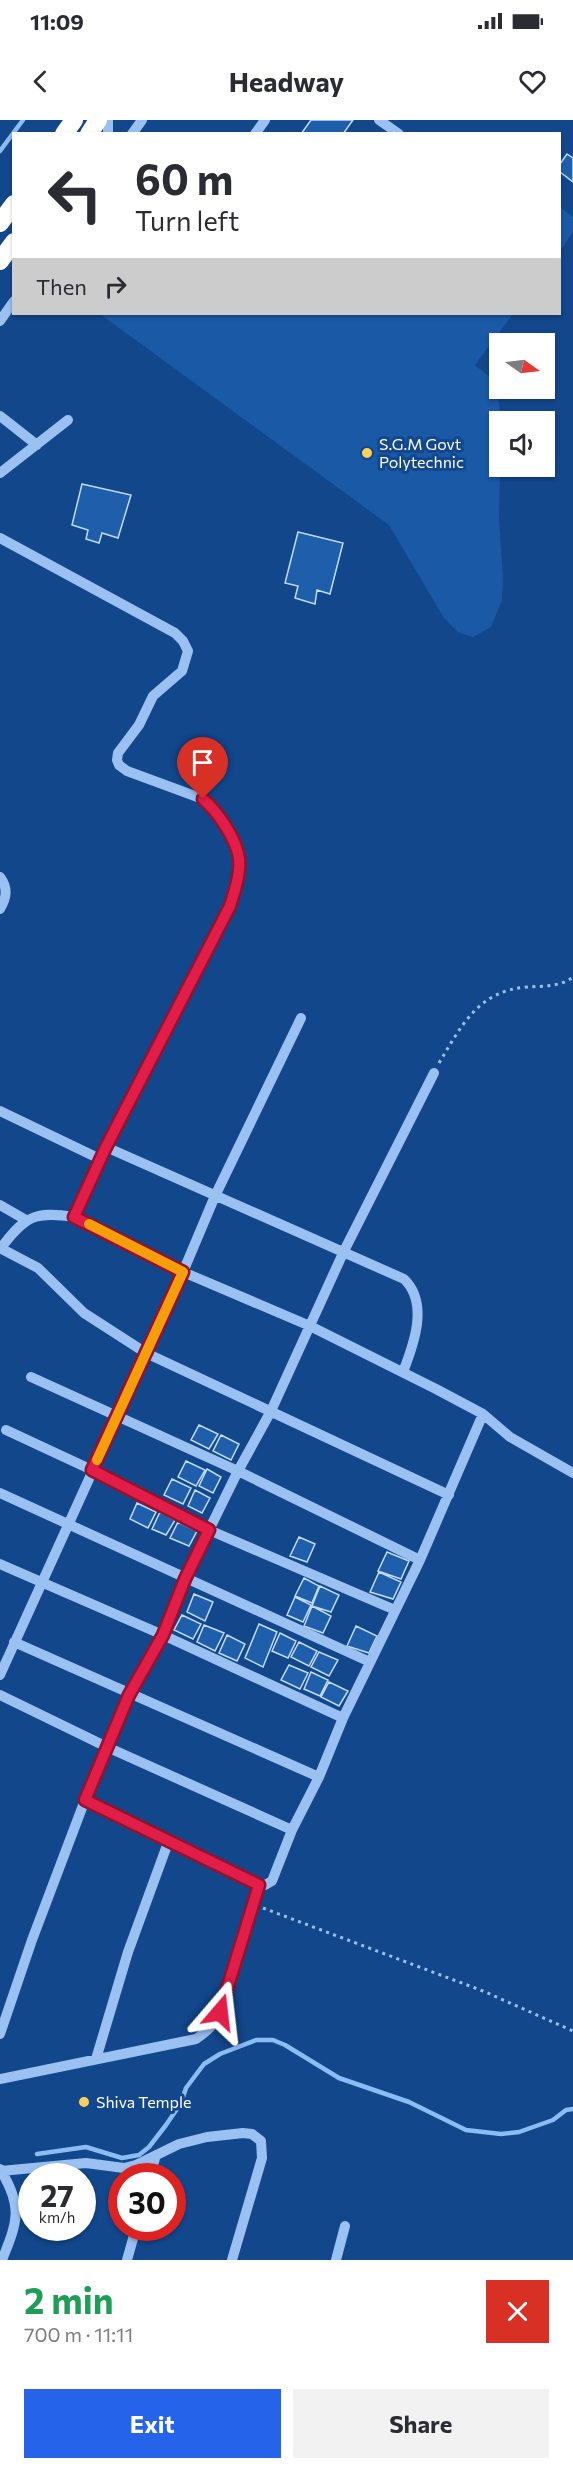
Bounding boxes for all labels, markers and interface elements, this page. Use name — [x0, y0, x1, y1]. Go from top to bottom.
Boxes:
text: 11:09 — [30, 8, 84, 35]
icon: back — [24, 65, 57, 98]
text: Headway — [229, 65, 344, 98]
icon: heart — [516, 65, 549, 98]
text: 60 m — [135, 152, 234, 204]
icon: left — [36, 156, 114, 234]
text: Turn left — [135, 204, 239, 237]
icon: right — [99, 270, 132, 303]
text: Then — [36, 273, 87, 300]
north arrow — [489, 333, 555, 399]
map controls — [489, 333, 555, 477]
button: sound — [489, 411, 555, 477]
place label: S.G.M Govt Polytechnic — [379, 434, 464, 471]
marker: S.G.M Govt Polytechnic — [360, 446, 374, 460]
pin — [177, 737, 228, 799]
icon: arrive — [186, 746, 219, 779]
position arrow — [188, 1980, 252, 2044]
place label: Shiva Temple — [96, 2092, 192, 2111]
marker: Shiva Temple — [77, 2095, 91, 2109]
speed limit sign: 30 — [108, 2163, 186, 2241]
text: 27 — [40, 2176, 74, 2213]
text: km/h — [39, 2208, 75, 2226]
text: 2 min — [24, 2277, 114, 2321]
button: close — [486, 2280, 549, 2343]
text: 700 m · 11:11 — [24, 2322, 133, 2346]
button: Exit — [24, 2389, 281, 2458]
button: Share — [293, 2389, 549, 2458]

